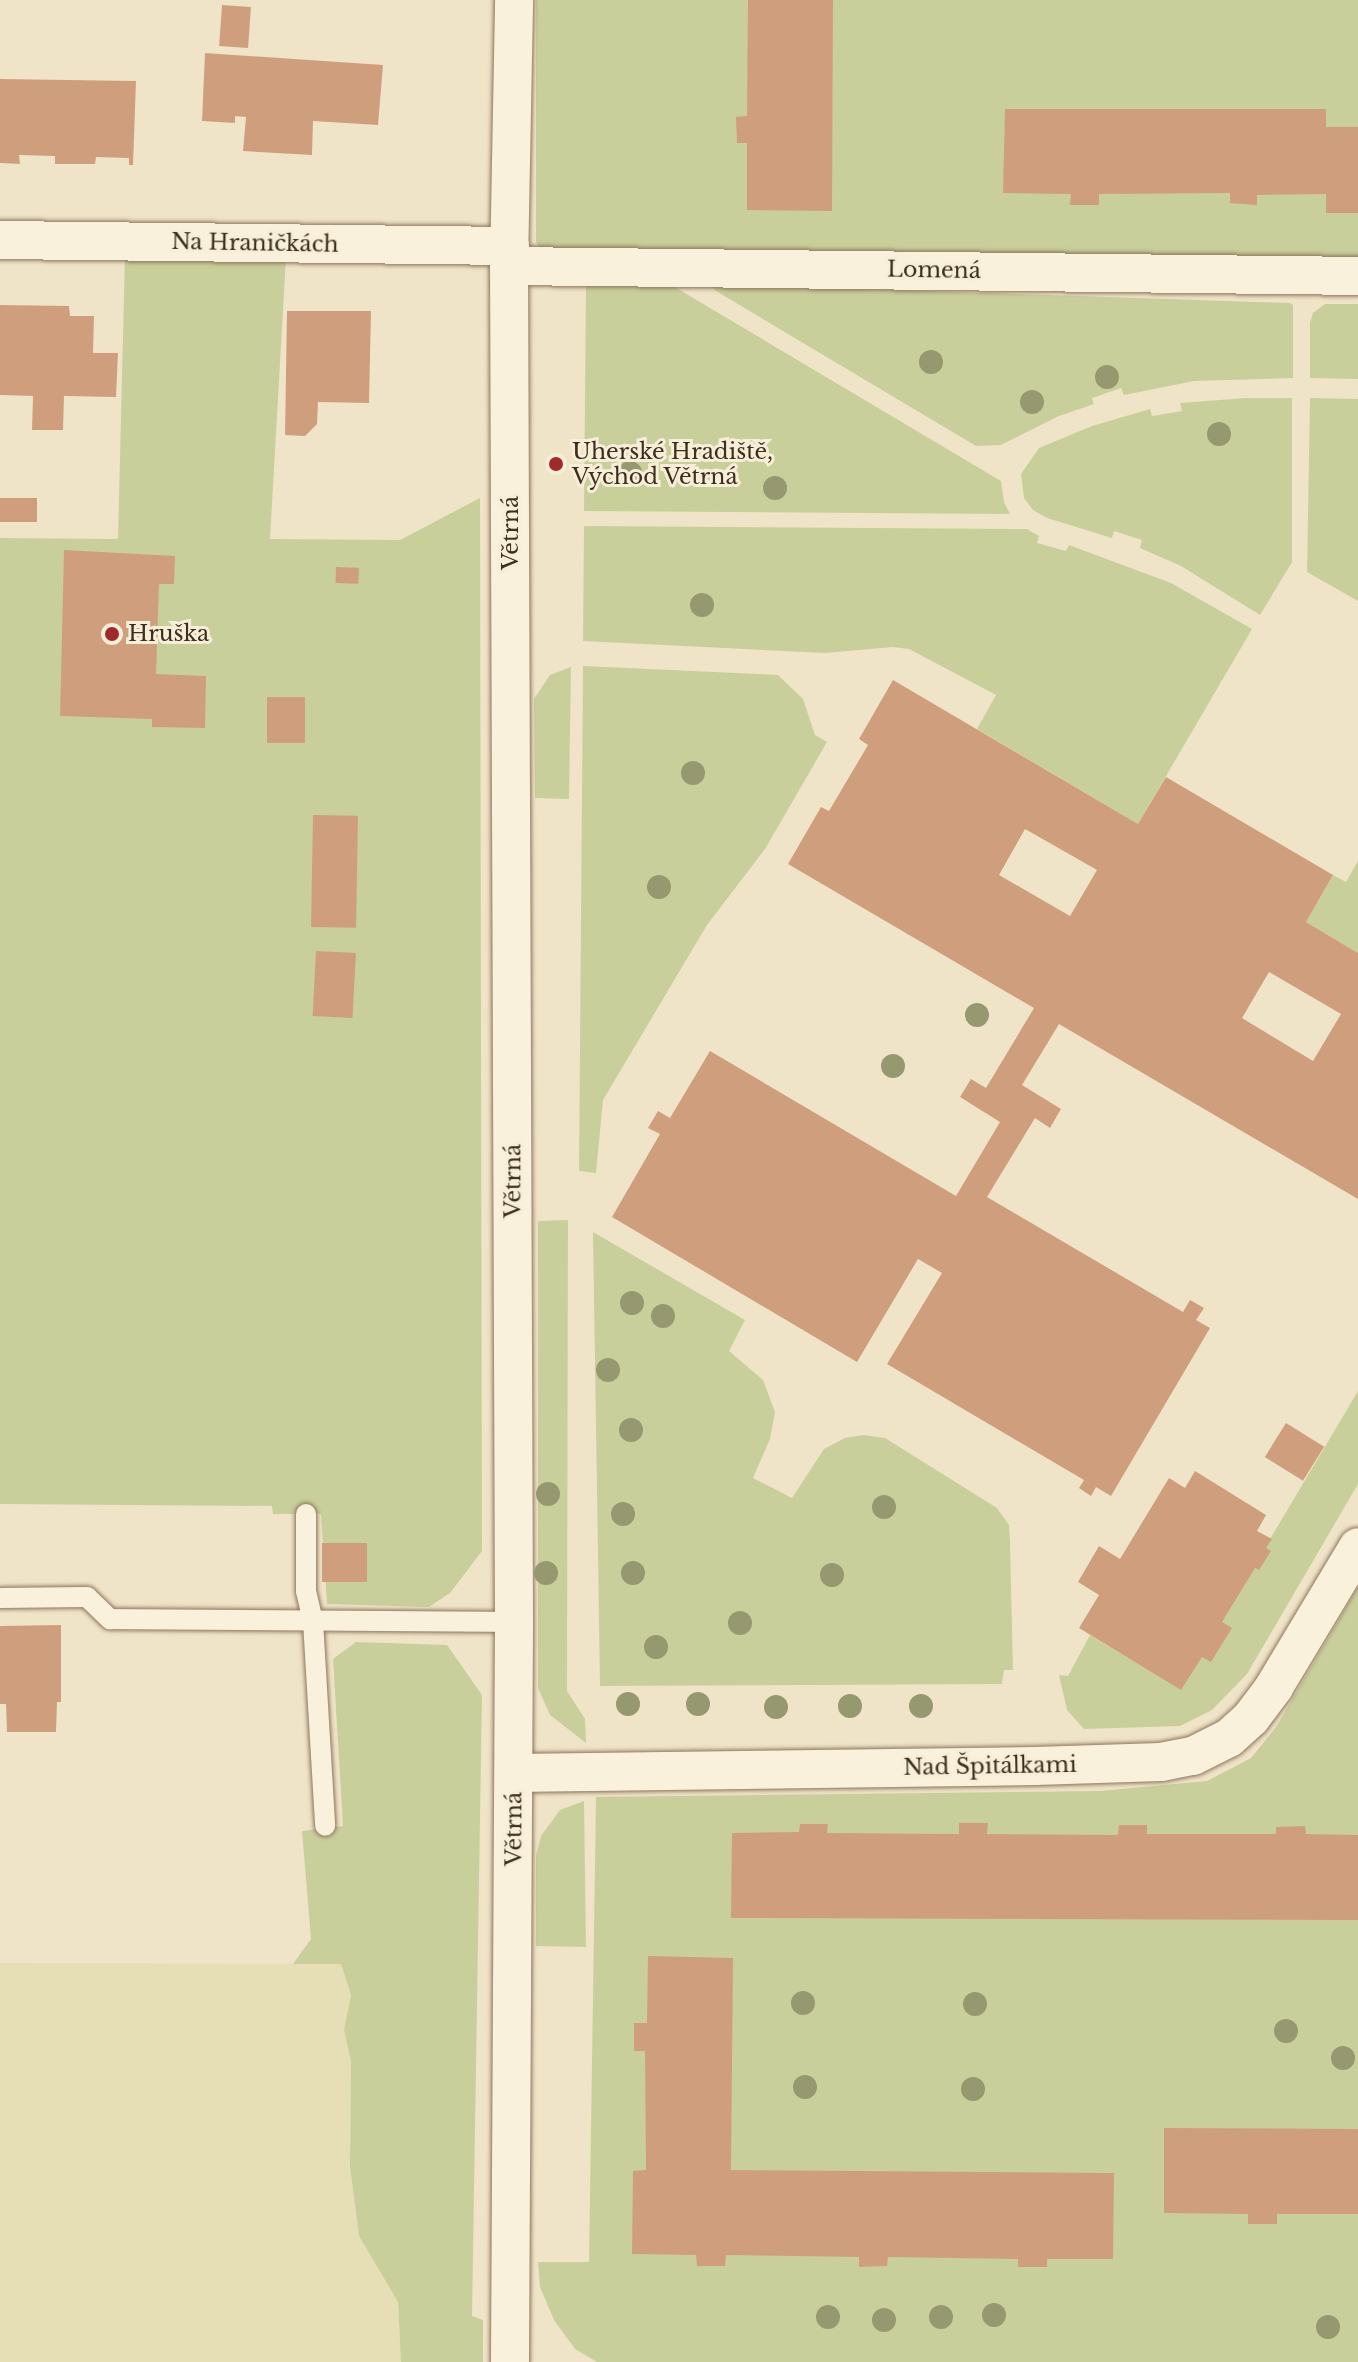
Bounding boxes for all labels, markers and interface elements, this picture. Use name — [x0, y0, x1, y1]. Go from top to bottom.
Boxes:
street label: Na Hraničkách — [171, 228, 339, 258]
street label: Lomená — [887, 256, 981, 284]
place label: Uherské Hradiště, Východ Větrná — [572, 438, 773, 490]
marker: Uherské Hradiště, Východ Větrná — [547, 455, 565, 473]
street label: Větrná — [498, 496, 524, 570]
place label: Hruška — [128, 621, 209, 647]
marker: Hruška — [103, 625, 121, 643]
street label: Větrná — [500, 1144, 526, 1218]
street label: Nad Špitálkami — [903, 1751, 1077, 1781]
street label: Větrná — [501, 1792, 527, 1866]

